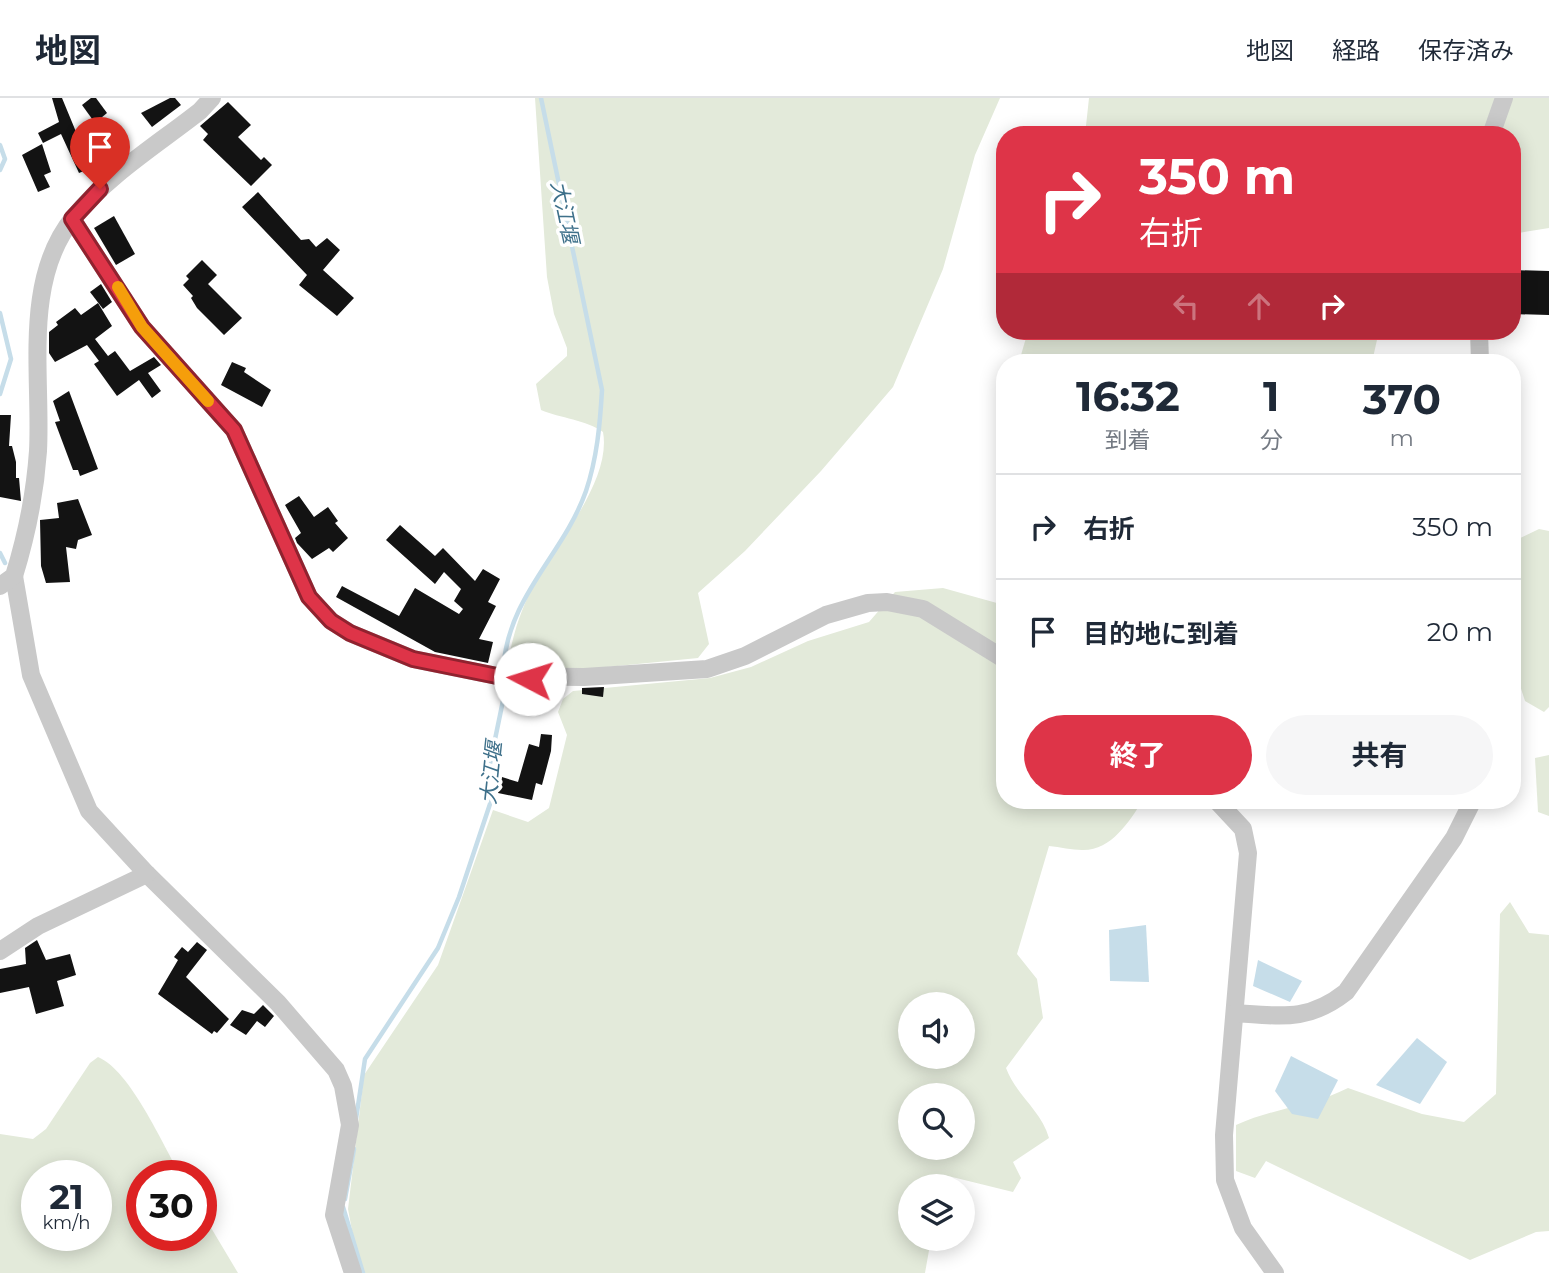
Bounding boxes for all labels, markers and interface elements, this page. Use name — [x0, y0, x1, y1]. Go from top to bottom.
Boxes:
text: 地図 — [35, 30, 101, 70]
text: 地図 — [1246, 36, 1294, 65]
text: 経路 — [1332, 36, 1380, 65]
text: 保存済み — [1418, 36, 1514, 65]
pin — [70, 117, 130, 189]
icon: arrive — [81, 128, 119, 166]
text: 350 m — [1139, 147, 1295, 206]
icon: right — [1024, 154, 1115, 245]
water label: 大江堰 — [546, 179, 585, 249]
text: 右折 — [1139, 213, 1203, 252]
icon: left — [1167, 287, 1205, 325]
icon: ahead — [1240, 287, 1278, 325]
icon: right — [1313, 287, 1351, 325]
text: 16:32 — [1076, 370, 1180, 422]
text: 1 — [1263, 370, 1279, 422]
text: 370 — [1363, 373, 1441, 425]
text: m — [1390, 424, 1414, 452]
text: 到着 — [1105, 426, 1151, 454]
text: 分 — [1260, 426, 1283, 454]
icon: right — [1024, 508, 1062, 546]
text: 350 m — [1412, 511, 1493, 543]
text: 右折 — [1083, 513, 1135, 545]
icon: arrive — [1024, 613, 1062, 651]
text: 20 m — [1427, 616, 1493, 648]
text: 目的地に到着 — [1083, 618, 1239, 650]
position arrow — [493, 642, 567, 716]
button: 終了 — [1024, 715, 1252, 795]
button: 共有 — [1266, 715, 1493, 795]
water label: 大江堰 — [475, 736, 507, 806]
map controls — [898, 992, 975, 1251]
button: sound — [898, 992, 975, 1069]
button: search — [898, 1083, 975, 1160]
speed limit sign: 30 — [126, 1160, 217, 1251]
button: layers — [898, 1174, 975, 1251]
text: 21 — [49, 1175, 84, 1218]
text: km/h — [42, 1212, 91, 1234]

